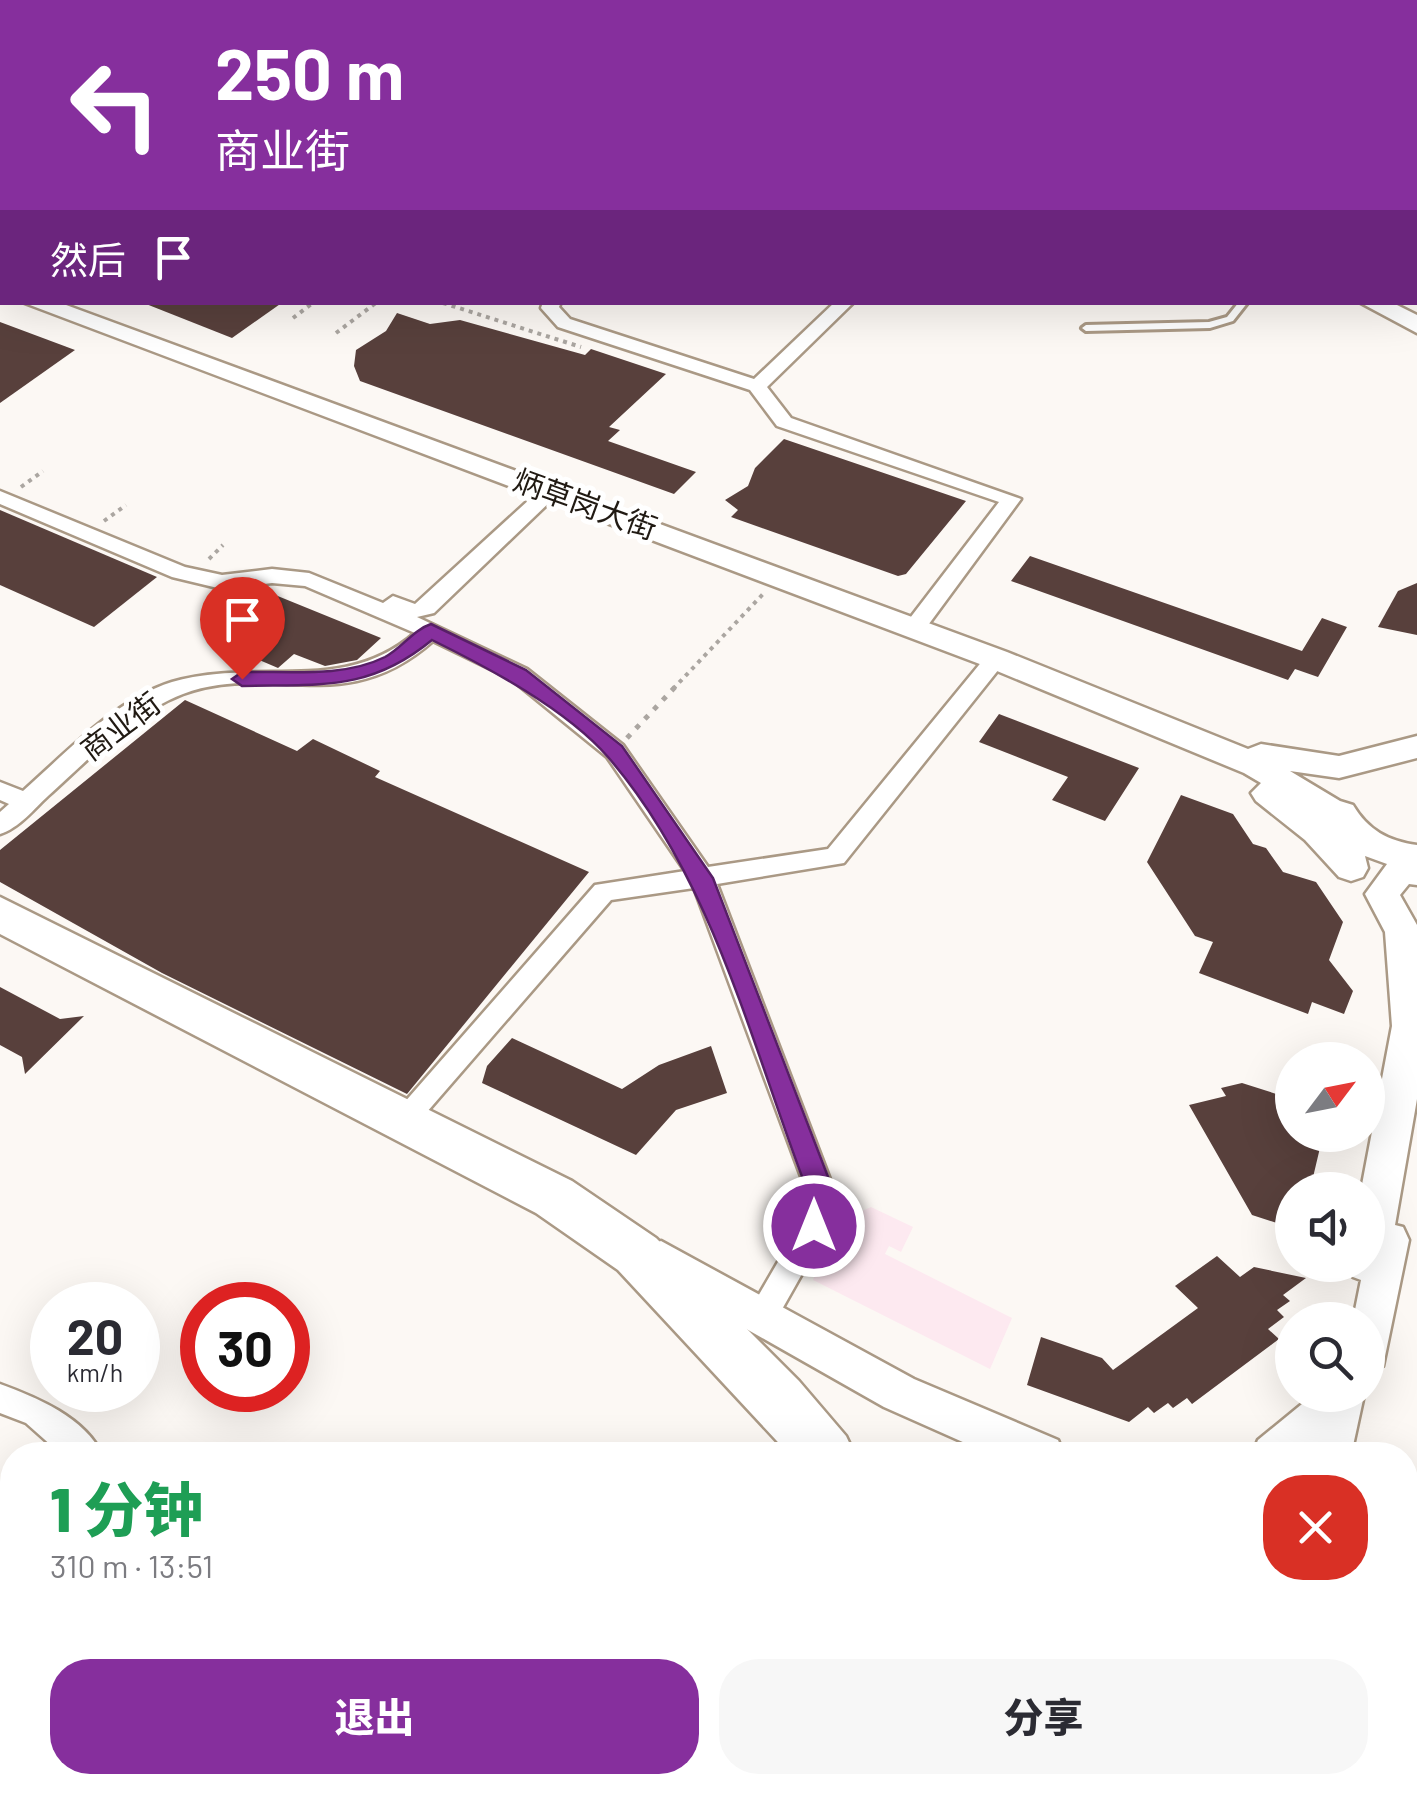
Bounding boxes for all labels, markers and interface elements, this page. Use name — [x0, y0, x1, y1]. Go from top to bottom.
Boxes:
text: 250 m — [215, 30, 404, 114]
icon: left — [50, 40, 180, 170]
text: 商业街 — [215, 122, 350, 176]
icon: arrive — [146, 230, 201, 285]
text: 然后 — [50, 236, 126, 282]
street label: 炳草岗大街 — [509, 461, 662, 546]
pin — [200, 577, 285, 680]
icon: arrive — [215, 592, 270, 647]
street label: 商业街 — [73, 684, 167, 767]
north arrow — [1275, 1042, 1385, 1152]
map controls — [1275, 1042, 1385, 1412]
button: sound — [1275, 1172, 1385, 1282]
position arrow — [762, 1174, 866, 1278]
speed limit sign: 30 — [180, 1282, 310, 1412]
button: search — [1275, 1302, 1385, 1412]
text: 20 — [67, 1305, 123, 1365]
text: km/h — [67, 1357, 123, 1387]
text: 1 分钟 — [50, 1472, 203, 1544]
button: close — [1263, 1475, 1368, 1580]
text: 310 m · 13:51 — [50, 1546, 213, 1584]
button: 退出 — [50, 1659, 699, 1774]
button: 分享 — [719, 1659, 1368, 1774]

